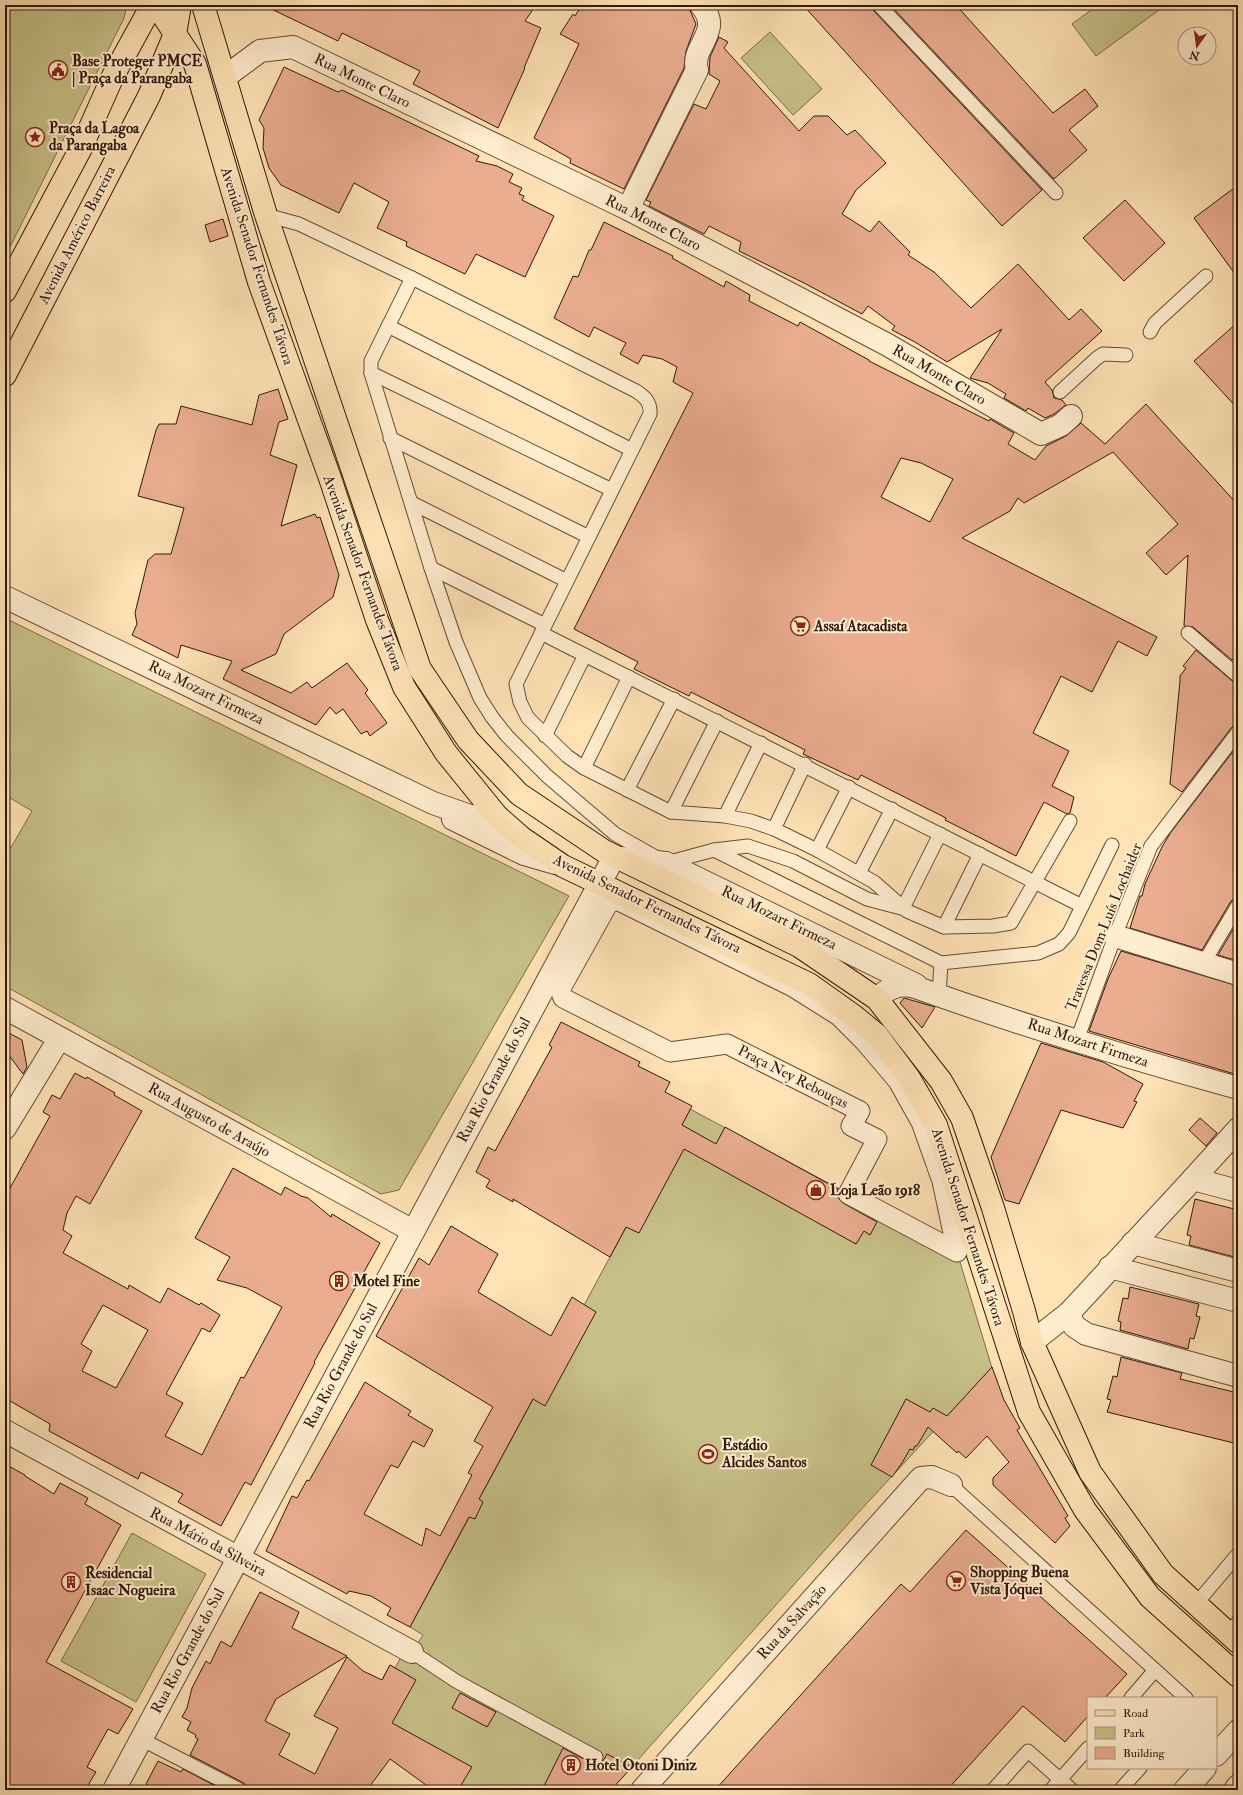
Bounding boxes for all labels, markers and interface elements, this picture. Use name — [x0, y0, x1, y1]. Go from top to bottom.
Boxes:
north arrow — [1177, 26, 1217, 66]
text: N — [1187, 47, 1202, 63]
street label: Rua Monte Claro — [311, 49, 413, 113]
place label: Base Proteger PMCE | Praça da Parangaba — [72, 52, 203, 89]
public building icon: Base Proteger PMCE | Praça da Parangaba — [47, 59, 69, 81]
place label: Praça da Lagoa da Parangaba — [49, 119, 140, 156]
place icon: Praça da Lagoa da Parangaba — [24, 126, 46, 148]
street label: Avenida Américo Barreira — [33, 162, 120, 308]
street label: Avenida Senador Fernandes Távora — [216, 164, 298, 368]
street label: Rua Monte Claro — [602, 191, 704, 255]
street label: Rua Monte Claro — [889, 341, 989, 409]
street label: Avenida Senador Fernandes Távora — [318, 471, 408, 674]
supermarket icon: Assaí Atacadista — [789, 615, 811, 637]
place label: Assaí Atacadista — [813, 617, 908, 636]
street label: Rua Mozart Firmeza — [145, 657, 268, 730]
street label: Travessa Dom Luís Lochaider — [1062, 840, 1147, 1014]
street label: Avenida Senador Fernandes Távora — [549, 850, 745, 958]
street label: Rua Mozart Firmeza — [718, 882, 841, 955]
street label: Rua Rio Grande do Sul — [453, 1014, 535, 1146]
street label: Rua Mozart Firmeza — [1025, 1014, 1152, 1072]
street label: Praça Ney Rebouças — [735, 1041, 851, 1113]
street label: Rua Augusto de Araújo — [144, 1078, 274, 1162]
street label: Avenida Senador Fernandes Távora — [927, 1125, 1009, 1329]
shop icon: Loja Leão 1918 — [805, 1179, 827, 1201]
place label: Loja Leão 1918 — [830, 1181, 920, 1200]
building icon: Motel Fine — [328, 1270, 350, 1292]
place label: Motel Fine — [352, 1272, 421, 1291]
street label: Rua Rio Grande do Sul — [300, 1300, 382, 1432]
place label: Estádio Alcides Santos — [721, 1436, 807, 1472]
sports icon: Estádio Alcides Santos — [697, 1443, 719, 1465]
street label: Rua Mário da Silveira — [146, 1503, 270, 1581]
place label: Shopping Buena Vista Jóquei — [969, 1563, 1069, 1600]
place label: Residencial Isaac Nogueira — [85, 1564, 176, 1601]
supermarket icon: Shopping Buena Vista Jóquei — [945, 1570, 967, 1592]
building icon: Residencial Isaac Nogueira — [60, 1571, 82, 1593]
street label: Rua da Salvação — [753, 1580, 831, 1664]
street label: Rua Rio Grande do Sul — [147, 1585, 229, 1717]
legend — [1087, 1697, 1217, 1769]
text: Road — [1123, 1706, 1148, 1721]
text: Park — [1123, 1726, 1145, 1741]
text: Building — [1123, 1746, 1166, 1761]
building icon: Hotel Otoni Diniz — [560, 1754, 582, 1776]
place label: Hotel Otoni Diniz — [585, 1756, 698, 1775]

